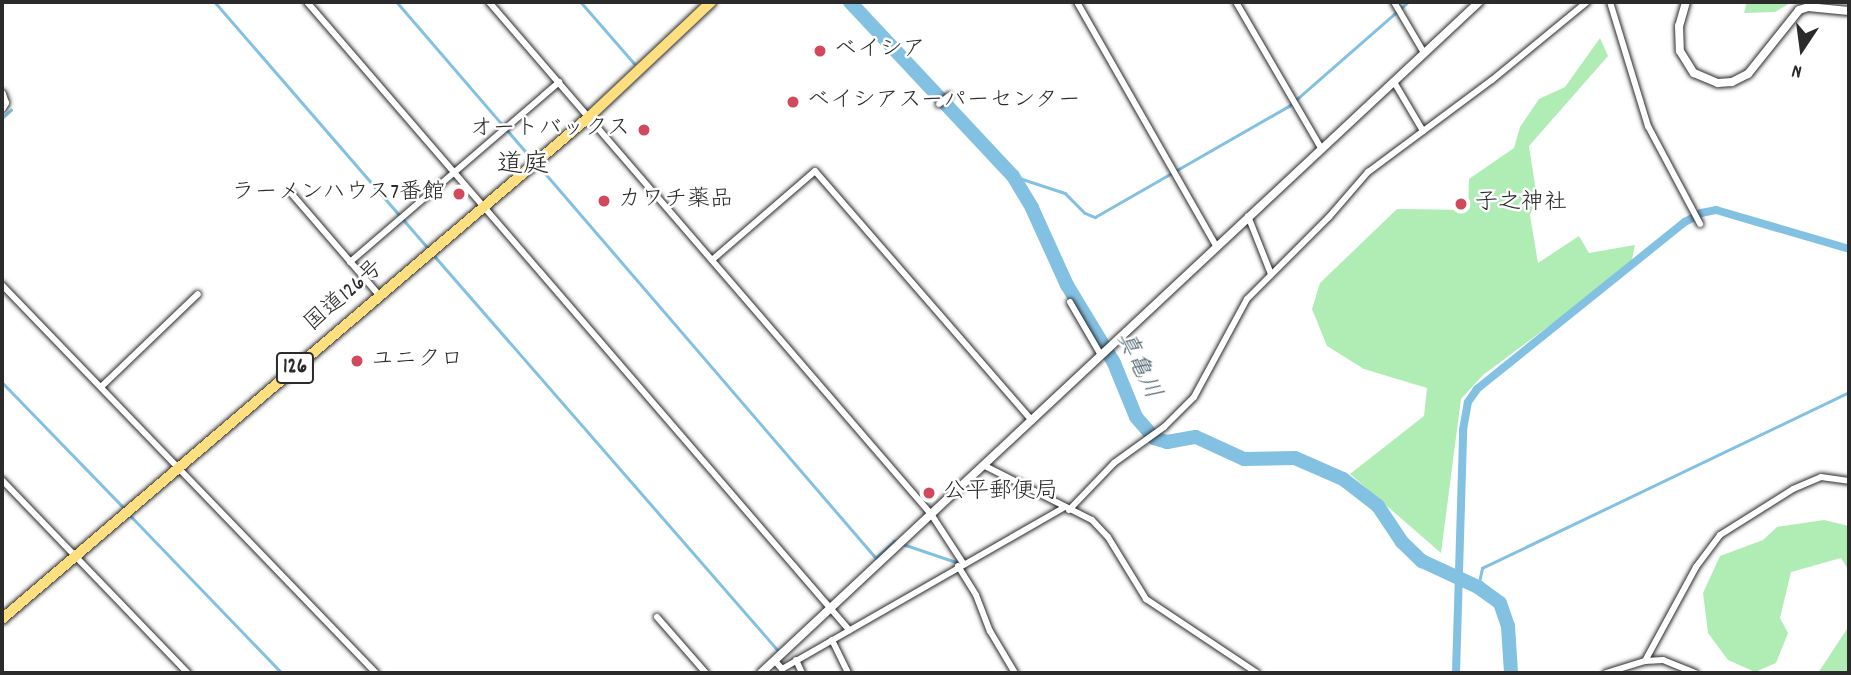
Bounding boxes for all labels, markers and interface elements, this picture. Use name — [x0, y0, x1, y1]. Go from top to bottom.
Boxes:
north arrow — [1767, 14, 1837, 84]
place label: ベイシア — [834, 37, 926, 65]
marker: ベイシア — [812, 43, 828, 59]
text: N — [1790, 56, 1805, 84]
place label: ベイシアスーパーセンター — [807, 88, 1082, 116]
marker: ベイシアスーパーセンター — [785, 94, 801, 110]
place label: オートバックス — [469, 116, 630, 144]
marker: オートバックス — [636, 122, 652, 138]
district label: 道庭 — [497, 150, 549, 182]
place label: ラーメンハウス7番館 — [229, 180, 445, 208]
marker: ラーメンハウス7番館 — [451, 186, 467, 202]
place label: カワチ薬品 — [618, 187, 733, 215]
place label: 子之神社 — [1475, 190, 1567, 218]
marker: カワチ薬品 — [596, 193, 612, 209]
marker: 子之神社 — [1453, 196, 1469, 212]
street label: 国道126号 — [300, 255, 390, 339]
water label: 真亀川 — [1108, 327, 1166, 405]
place label: ユニクロ — [371, 347, 463, 375]
road number: 126 — [276, 350, 314, 386]
marker: ユニクロ — [349, 353, 365, 369]
place label: 公平郵便局 — [943, 479, 1058, 507]
marker: 公平郵便局 — [921, 485, 937, 501]

